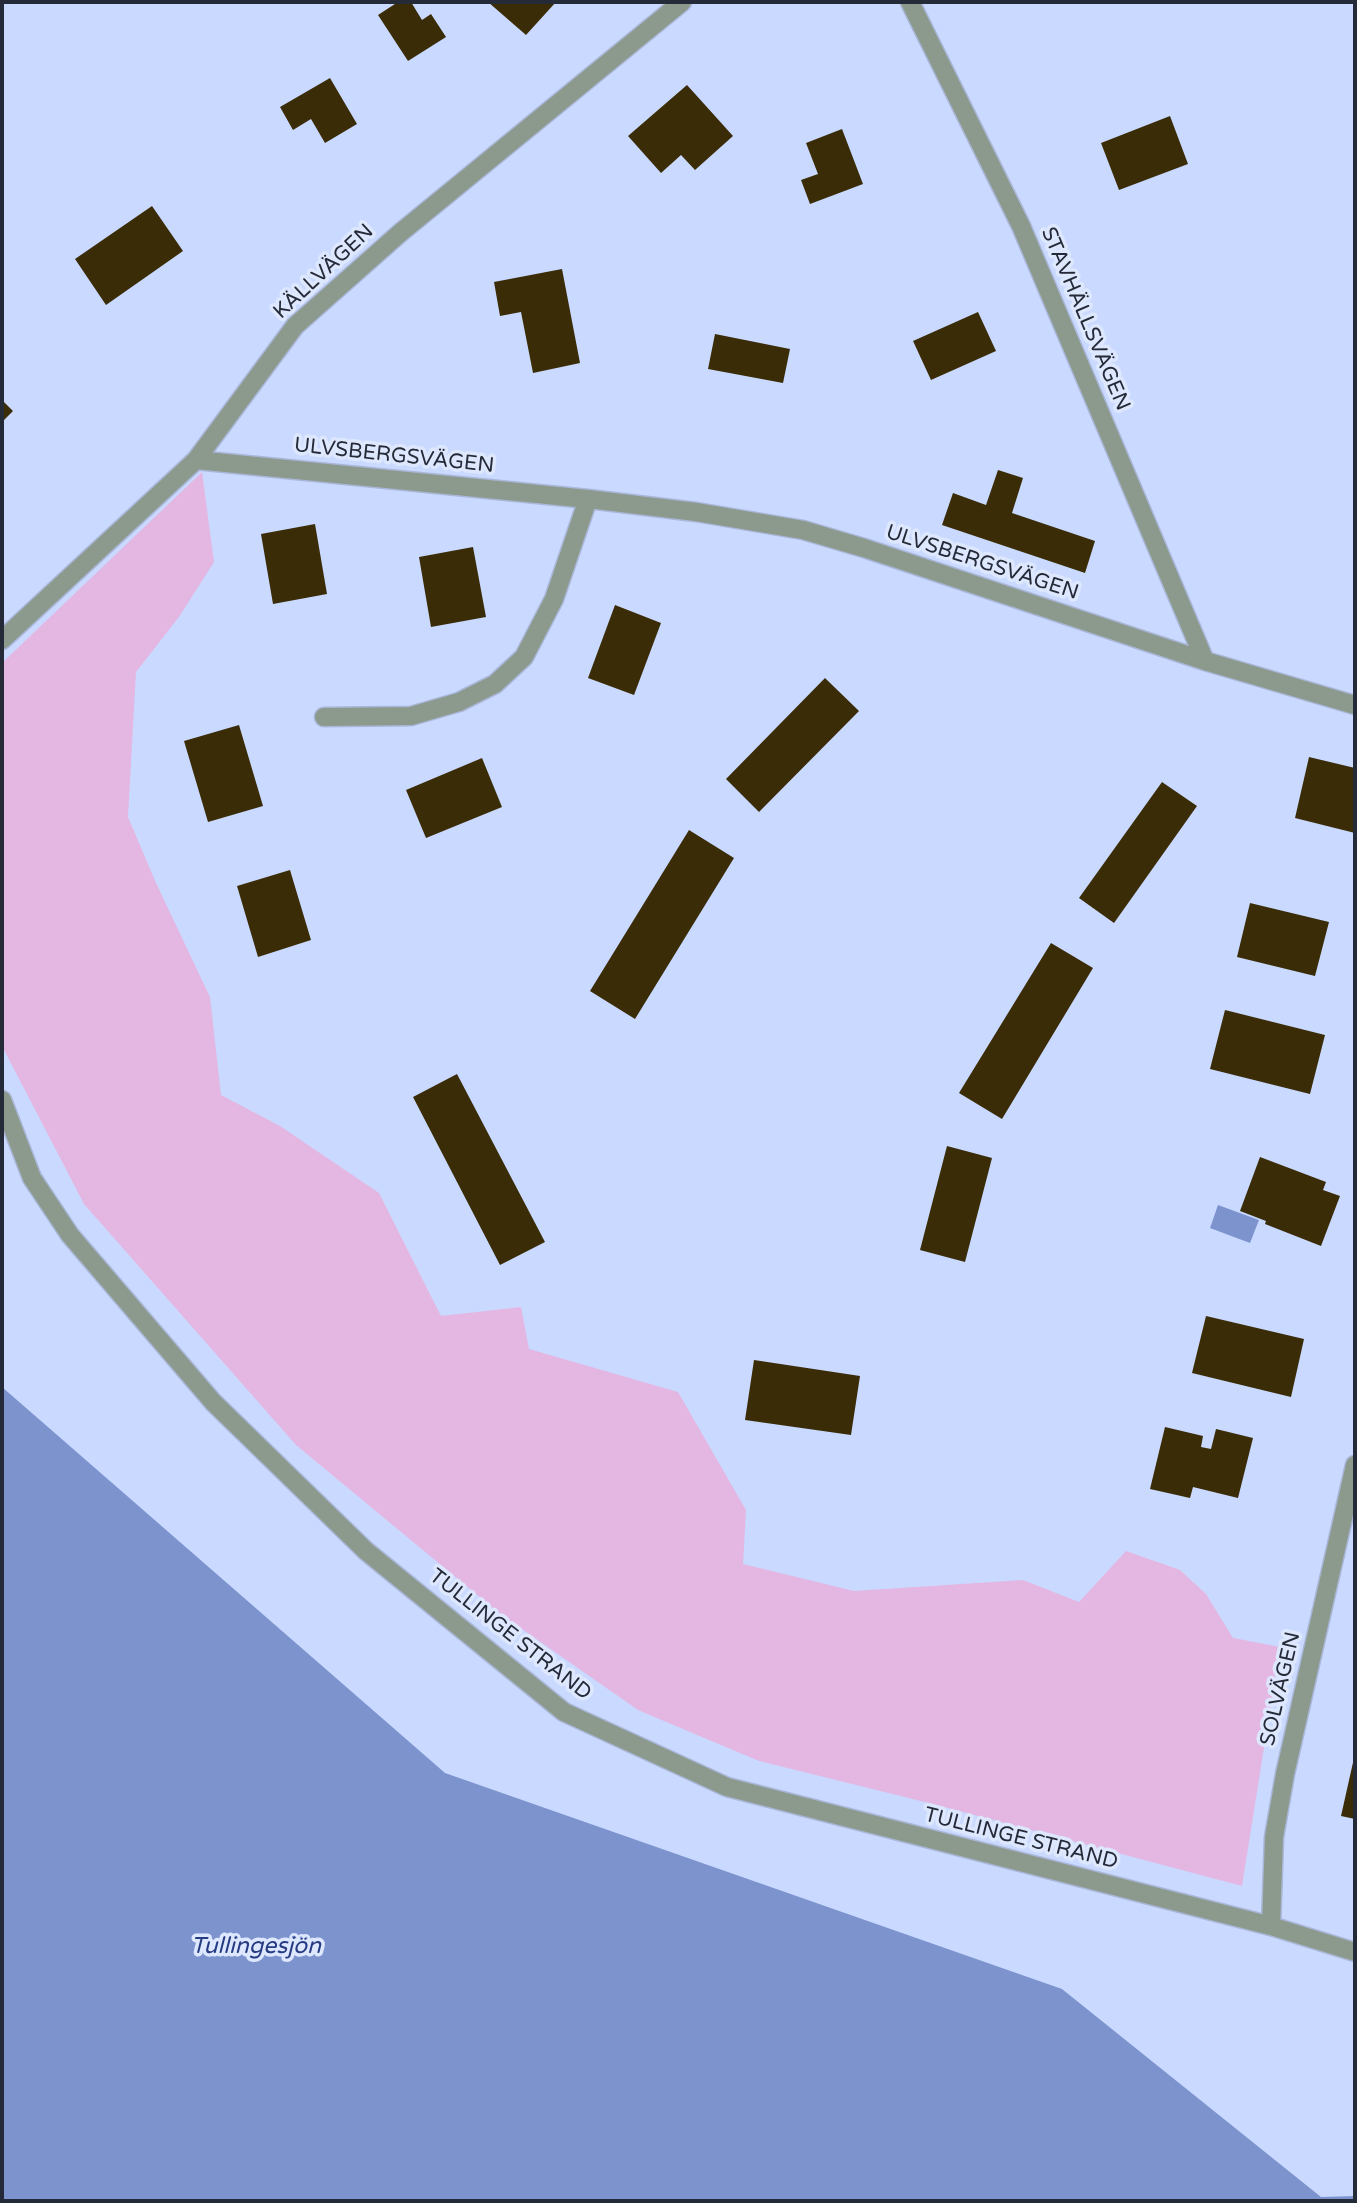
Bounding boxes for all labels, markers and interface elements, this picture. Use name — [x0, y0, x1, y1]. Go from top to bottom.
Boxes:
street label: KÄLLVÄGEN — [269, 219, 379, 325]
street label: STAVHÄLLSVÄGEN — [1035, 224, 1135, 414]
street label: ULVSBERGSVÄGEN — [293, 433, 495, 479]
street label: ULVSBERGSVÄGEN — [882, 520, 1082, 606]
street label: TULLINGE STRAND — [424, 1564, 596, 1706]
street label: SOLVÄGEN — [1256, 1630, 1306, 1748]
street label: TULLINGE STRAND — [922, 1803, 1120, 1875]
water label: Tullingesjön — [191, 1933, 321, 1961]

